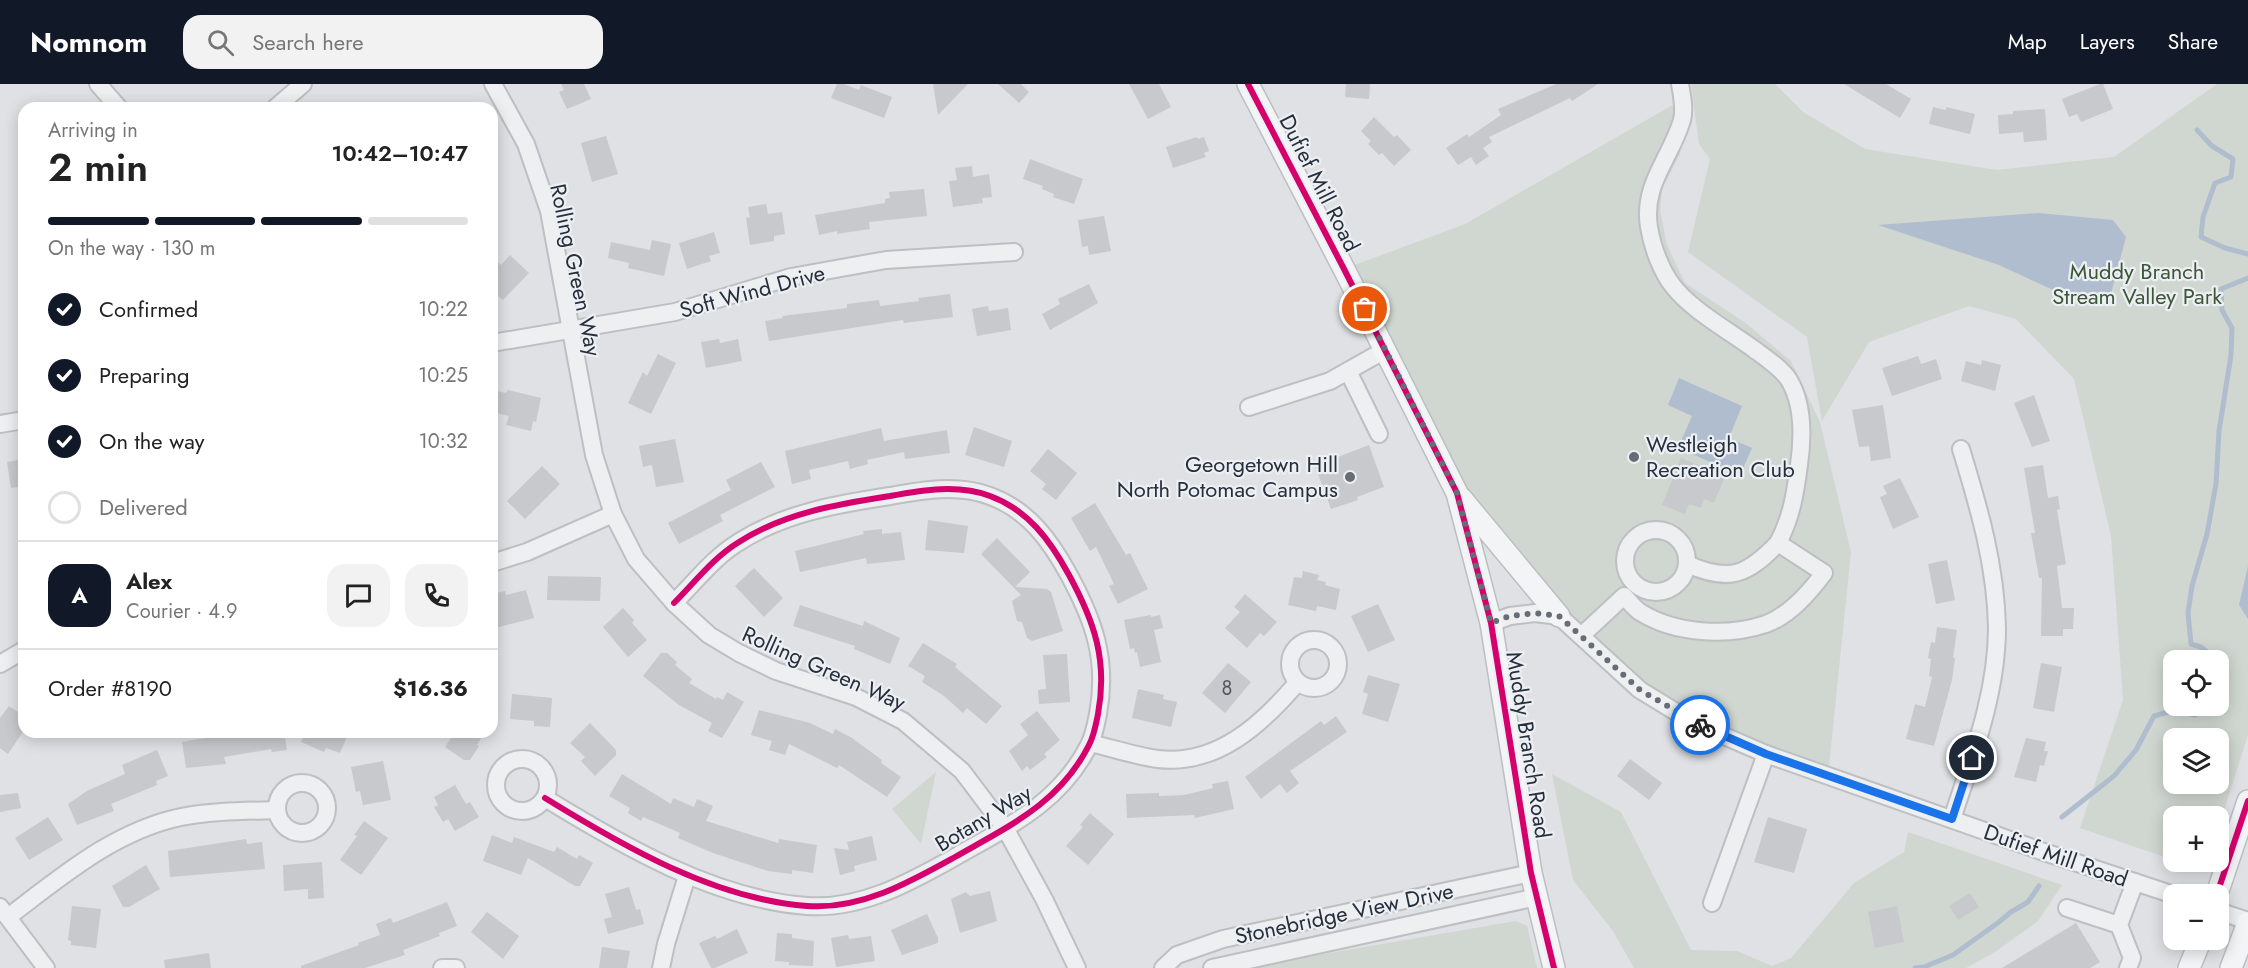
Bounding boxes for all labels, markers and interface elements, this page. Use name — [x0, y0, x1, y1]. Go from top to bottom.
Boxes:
search box — [183, 15, 603, 69]
text: Nomnom — [30, 22, 147, 63]
icon: search — [204, 26, 237, 59]
text: Search here — [252, 26, 364, 58]
text: Map — [2008, 27, 2047, 57]
text: Layers — [2080, 27, 2135, 57]
text: Share — [2168, 27, 2218, 57]
street label: Dufief Mill Road — [1272, 109, 1368, 257]
text: Arriving in — [48, 116, 138, 145]
text: 10:42–10:47 — [332, 137, 468, 169]
text: 2 min — [48, 139, 148, 196]
street label: Rolling Green Way — [542, 181, 610, 360]
text: On the way · 130 m — [48, 234, 215, 263]
park label: Muddy Branch Stream Valley Park — [2052, 255, 2222, 312]
street label: Soft Wind Drive — [676, 256, 828, 326]
pin — [1339, 283, 1390, 334]
icon: bag — [1348, 292, 1381, 325]
icon: check — [48, 293, 81, 326]
text: Confirmed — [99, 293, 198, 325]
text: 10:22 — [418, 295, 468, 324]
icon: check — [48, 359, 81, 392]
text: Preparing — [99, 359, 190, 391]
text: 10:25 — [418, 361, 468, 390]
icon: check — [48, 425, 81, 458]
text: On the way — [99, 425, 204, 457]
text: 10:32 — [419, 427, 468, 456]
place label: Westleigh Recreation Club — [1646, 428, 1795, 485]
place label: Georgetown Hill North Potomac Campus — [1117, 448, 1338, 505]
marker: Westleigh Recreation Club — [1627, 450, 1641, 464]
marker: Georgetown Hill North Potomac Campus — [1343, 470, 1357, 484]
text: Delivered — [99, 491, 188, 523]
button: chat — [327, 564, 390, 627]
button: phone — [405, 564, 468, 627]
text: Alex — [126, 565, 172, 597]
text: A — [71, 579, 88, 611]
text: Courier · 4.9 — [126, 597, 238, 626]
street label: Rolling Green Way — [737, 618, 911, 718]
street label: Muddy Branch Road — [1498, 649, 1560, 841]
map controls — [2163, 650, 2229, 950]
button: locate — [2163, 650, 2229, 716]
text: Order #8190 — [48, 672, 172, 704]
text: $16.36 — [393, 672, 468, 704]
house number: 8 — [1222, 674, 1232, 703]
courier — [1670, 695, 1730, 755]
icon: bike — [1684, 709, 1717, 742]
button: layers — [2163, 728, 2229, 794]
pin — [1946, 732, 1997, 783]
icon: home — [1955, 741, 1988, 774]
street label: Botany Way — [929, 776, 1038, 859]
button: + — [2163, 806, 2229, 872]
street label: Dufief Mill Road — [1980, 815, 2132, 895]
street label: Stonebridge View Drive — [1232, 874, 1456, 952]
button: − — [2163, 884, 2229, 950]

